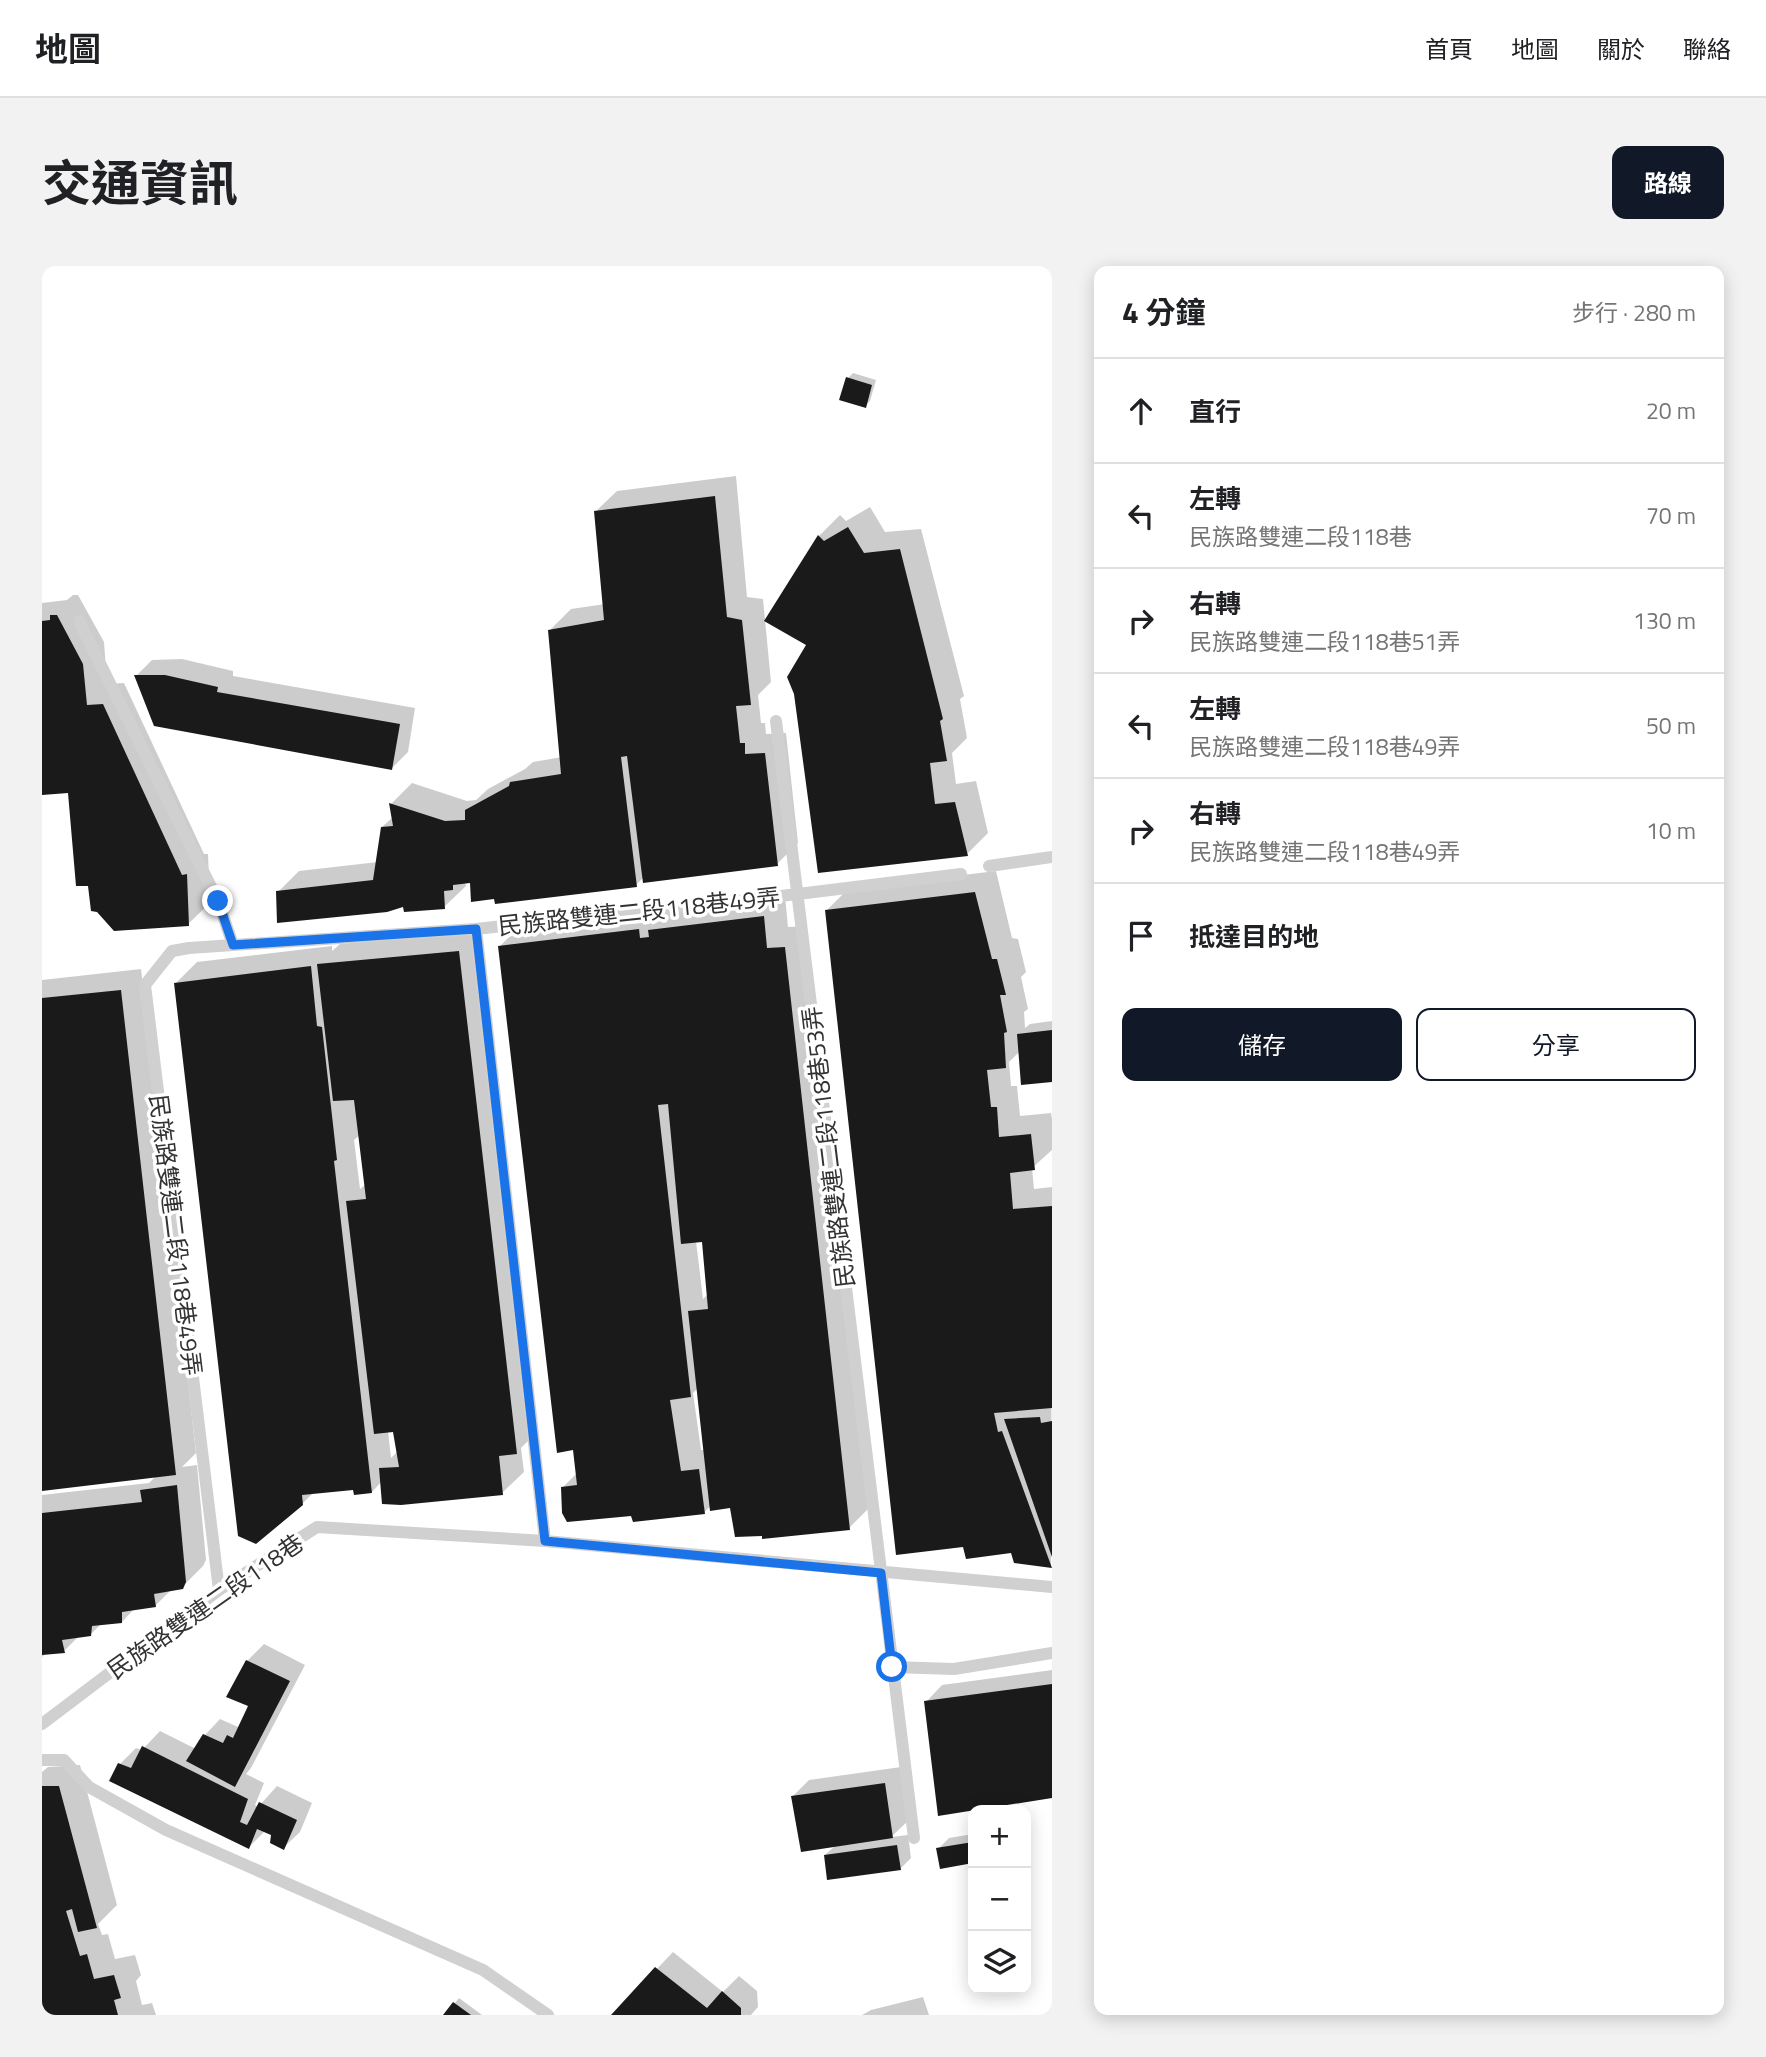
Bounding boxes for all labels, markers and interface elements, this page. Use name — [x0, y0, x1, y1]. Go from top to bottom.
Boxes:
text: 地圖 — [35, 24, 101, 74]
text: 首頁 — [1425, 31, 1473, 67]
text: 地圖 — [1511, 31, 1559, 67]
text: 關於 — [1597, 31, 1645, 67]
text: 聯絡 — [1683, 31, 1731, 67]
text: 交通資訊 — [42, 145, 238, 220]
button: 路線 — [1612, 146, 1724, 219]
text: 4 分鐘 — [1122, 289, 1205, 335]
text: 步行 · 280 m — [1572, 295, 1696, 330]
icon: ahead — [1122, 392, 1160, 430]
text: 直行 — [1189, 392, 1241, 431]
text: 20 m — [1646, 393, 1696, 428]
text: 左轉 — [1189, 479, 1241, 518]
icon: left — [1122, 497, 1160, 535]
text: 70 m — [1646, 498, 1696, 533]
text: 民族路雙連二段118巷 — [1189, 519, 1412, 554]
text: 右轉 — [1189, 584, 1241, 623]
icon: right — [1122, 602, 1160, 640]
text: 130 m — [1633, 603, 1696, 638]
text: 民族路雙連二段118巷51弄 — [1189, 624, 1460, 659]
text: 左轉 — [1189, 689, 1241, 728]
icon: left — [1122, 707, 1160, 745]
text: 50 m — [1646, 708, 1696, 743]
text: 民族路雙連二段118巷49弄 — [1189, 729, 1460, 764]
text: 右轉 — [1189, 794, 1241, 833]
icon: right — [1122, 812, 1160, 850]
text: 10 m — [1646, 813, 1696, 848]
text: 民族路雙連二段118巷49弄 — [1189, 834, 1460, 869]
street label: 民族路雙連二段118巷49弄 — [496, 878, 782, 944]
route end — [202, 885, 233, 916]
icon: arrive — [1122, 917, 1160, 955]
text: 抵達目的地 — [1189, 917, 1319, 956]
street label: 民族路雙連二段118巷53弄 — [793, 1004, 863, 1290]
button: 儲存 — [1122, 1008, 1402, 1081]
button: 分享 — [1416, 1008, 1696, 1081]
street label: 民族路雙連二段118巷49弄 — [141, 1092, 211, 1378]
street label: 民族路雙連二段118巷 — [100, 1525, 310, 1687]
route start — [876, 1651, 907, 1682]
map controls — [968, 1805, 1031, 1994]
button: + — [968, 1805, 1031, 1868]
button: − — [968, 1868, 1031, 1931]
button: layers — [968, 1931, 1031, 1994]

